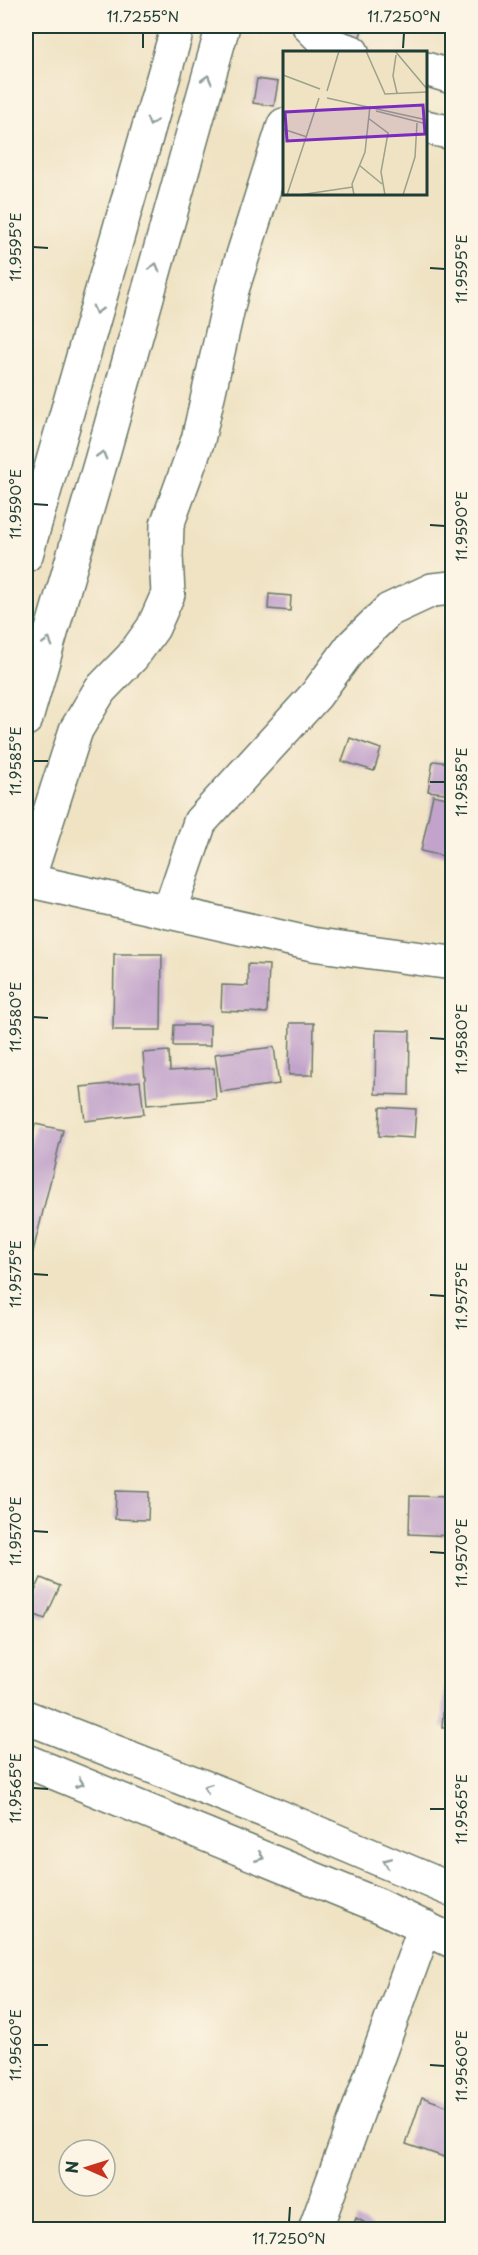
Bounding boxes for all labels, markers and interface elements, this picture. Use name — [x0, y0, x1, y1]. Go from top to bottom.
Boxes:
text: 11.7255°N — [107, 4, 179, 27]
text: 11.7250°N — [367, 4, 441, 27]
inset map — [283, 51, 427, 195]
one-way arrow — [200, 75, 213, 85]
one-way arrow — [145, 117, 158, 127]
text: 11.9595°E — [3, 212, 26, 282]
text: 11.9595°E — [449, 234, 472, 304]
one-way arrow — [148, 262, 160, 273]
one-way arrow — [92, 304, 104, 314]
one-way arrow — [95, 450, 107, 461]
text: 11.9590°E — [3, 469, 26, 539]
text: 11.9590°E — [449, 491, 472, 561]
one-way arrow — [41, 637, 53, 648]
text: 11.9585°E — [3, 726, 26, 796]
text: 11.9585°E — [449, 747, 472, 817]
text: 11.9580°E — [3, 982, 26, 1052]
text: 11.9580°E — [449, 1004, 472, 1074]
text: 11.9575°E — [3, 1240, 26, 1308]
text: 11.9575°E — [449, 1262, 472, 1330]
text: 11.9570°E — [3, 1496, 26, 1566]
text: 11.9570°E — [449, 1518, 472, 1588]
text: 11.9565°E — [3, 1753, 26, 1823]
text: 11.9565°E — [449, 1774, 472, 1844]
one-way arrow — [73, 1776, 84, 1788]
one-way arrow — [202, 1783, 213, 1795]
one-way arrow — [254, 1850, 265, 1862]
one-way arrow — [382, 1857, 393, 1869]
text: 11.9560°E — [3, 2009, 26, 2081]
text: 11.9560°E — [449, 2030, 472, 2102]
north arrow — [57, 2138, 117, 2198]
text: N — [59, 2160, 83, 2174]
text: 11.7250°N — [252, 2226, 326, 2249]

